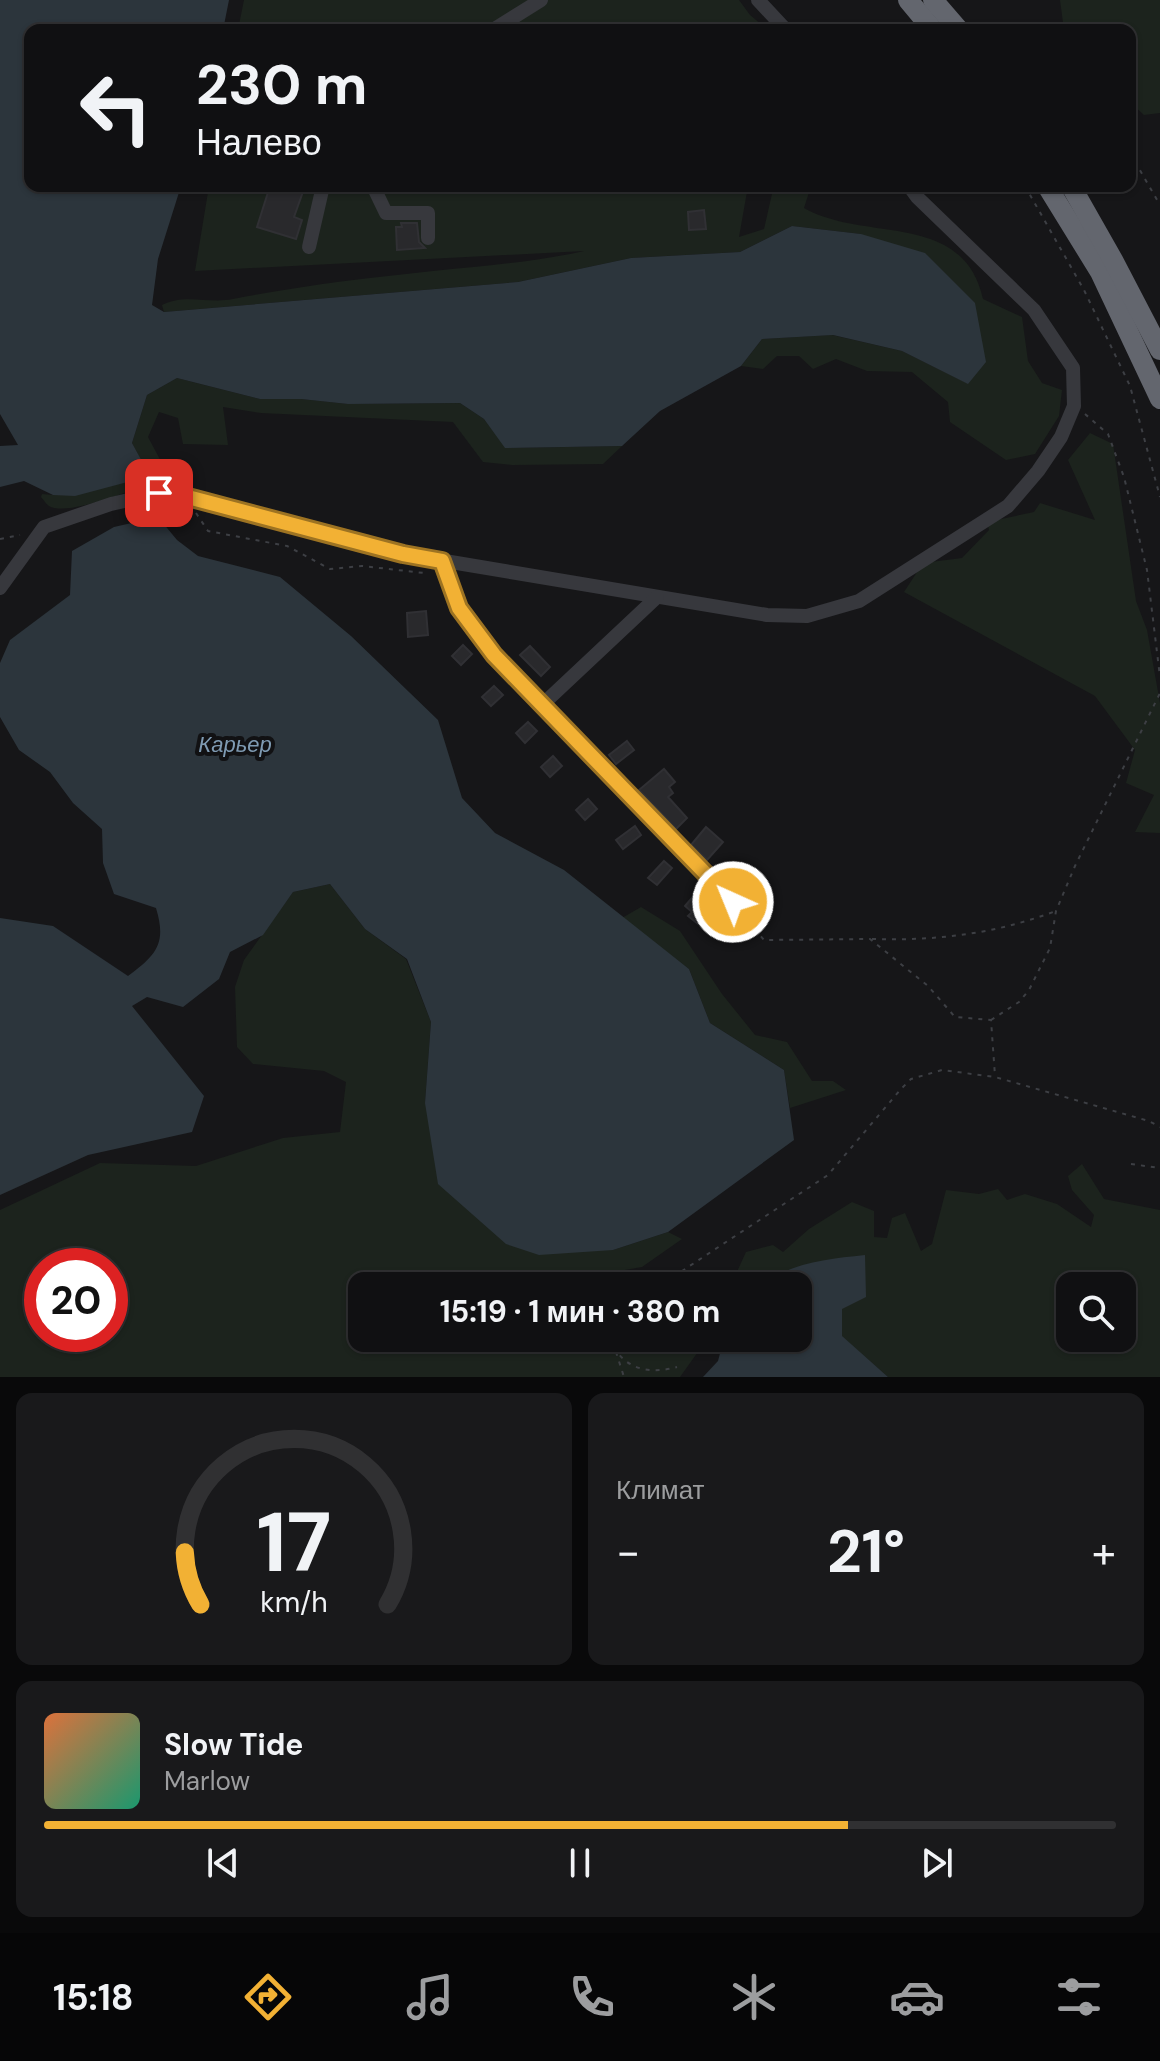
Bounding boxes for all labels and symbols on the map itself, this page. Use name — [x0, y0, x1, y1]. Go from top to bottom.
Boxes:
pin — [125, 459, 193, 527]
water label: Карьер — [198, 730, 272, 759]
position arrow — [691, 860, 775, 944]
speed limit sign: 20 — [24, 1248, 128, 1352]

